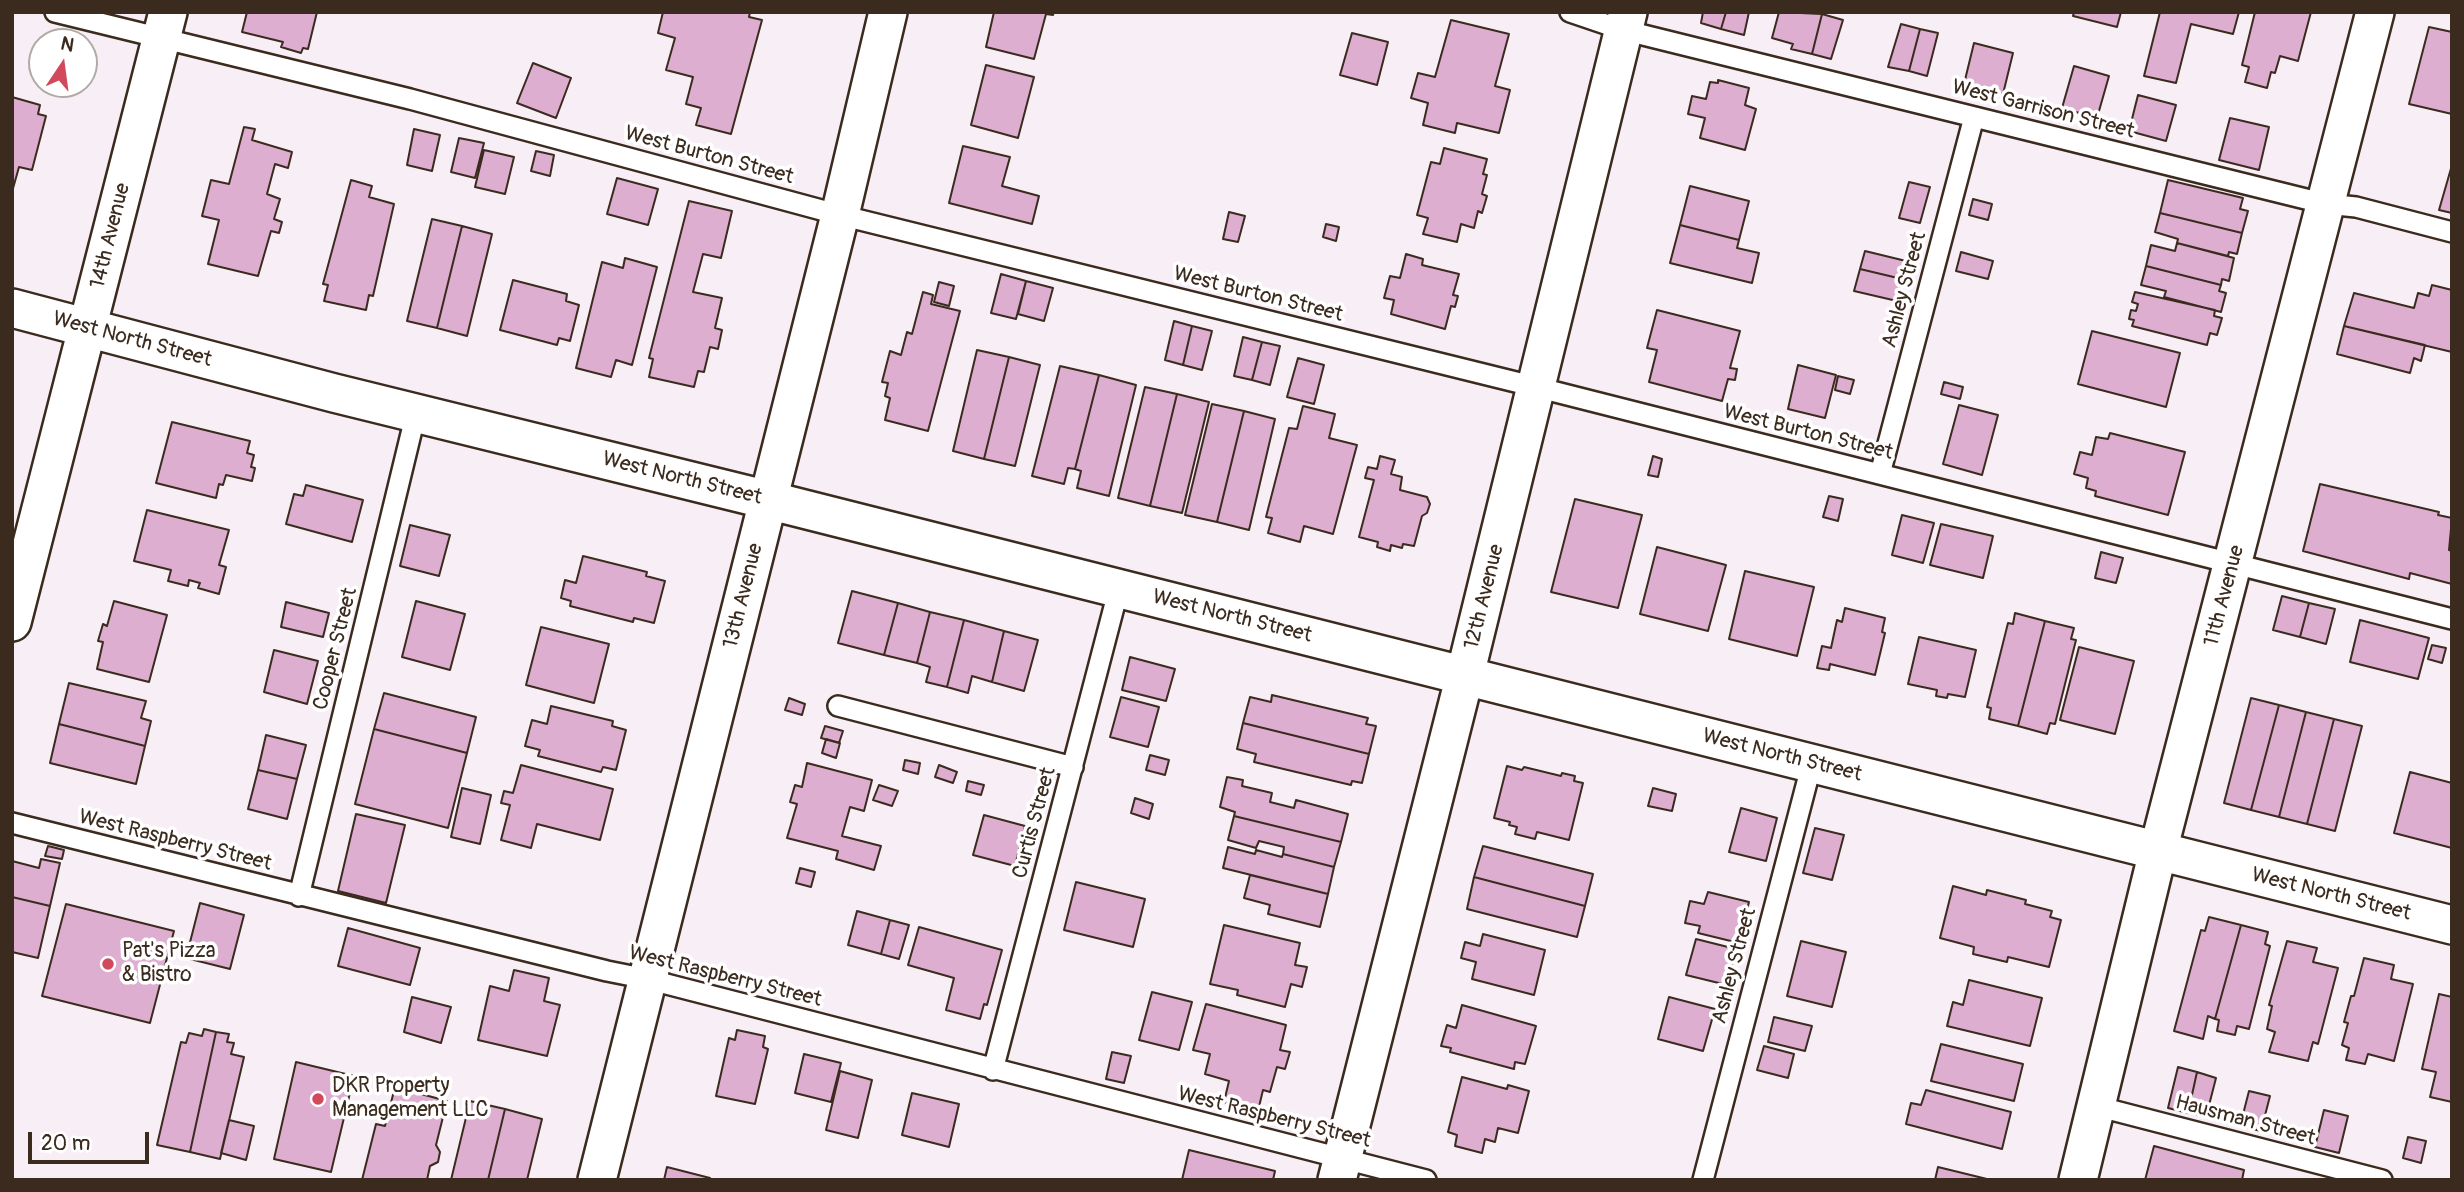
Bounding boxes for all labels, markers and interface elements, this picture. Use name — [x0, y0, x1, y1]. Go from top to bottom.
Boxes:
north arrow — [28, 28, 98, 98]
text: N — [58, 31, 76, 58]
street label: West Garrison Street — [1949, 75, 2137, 145]
street label: West Burton Street — [622, 121, 796, 191]
street label: 14th Avenue — [86, 181, 136, 291]
street label: Ashley Street — [1877, 229, 1933, 351]
street label: West Burton Street — [1171, 262, 1345, 328]
street label: West North Street — [50, 307, 214, 373]
street label: West Burton Street — [1721, 400, 1895, 466]
street label: West North Street — [600, 447, 764, 511]
street label: 13th Avenue — [719, 541, 769, 651]
street label: 12th Avenue — [1460, 542, 1510, 652]
street label: 11th Avenue — [2199, 543, 2251, 649]
street label: Cooper Street — [309, 585, 363, 713]
street label: West North Street — [1150, 585, 1314, 649]
street label: West North Street — [1700, 724, 1864, 788]
street label: Curtis Street — [1008, 765, 1062, 881]
street label: West Raspberry Street — [76, 805, 274, 877]
street label: West North Street — [2249, 863, 2413, 927]
street label: Ashley Street — [1707, 905, 1763, 1027]
place label: Pat's Pizza & Bistro — [122, 939, 215, 989]
street label: West Raspberry Street — [626, 941, 824, 1013]
marker: Pat's Pizza & Bistro — [100, 956, 116, 972]
place label: DKR Property Management LLC — [332, 1074, 489, 1124]
street label: West Raspberry Street — [1175, 1082, 1373, 1154]
street label: Hausman Street — [2172, 1090, 2318, 1152]
marker: DKR Property Management LLC — [310, 1091, 326, 1107]
scale bar — [32, 1118, 152, 1162]
text: 20 m — [41, 1130, 90, 1157]

